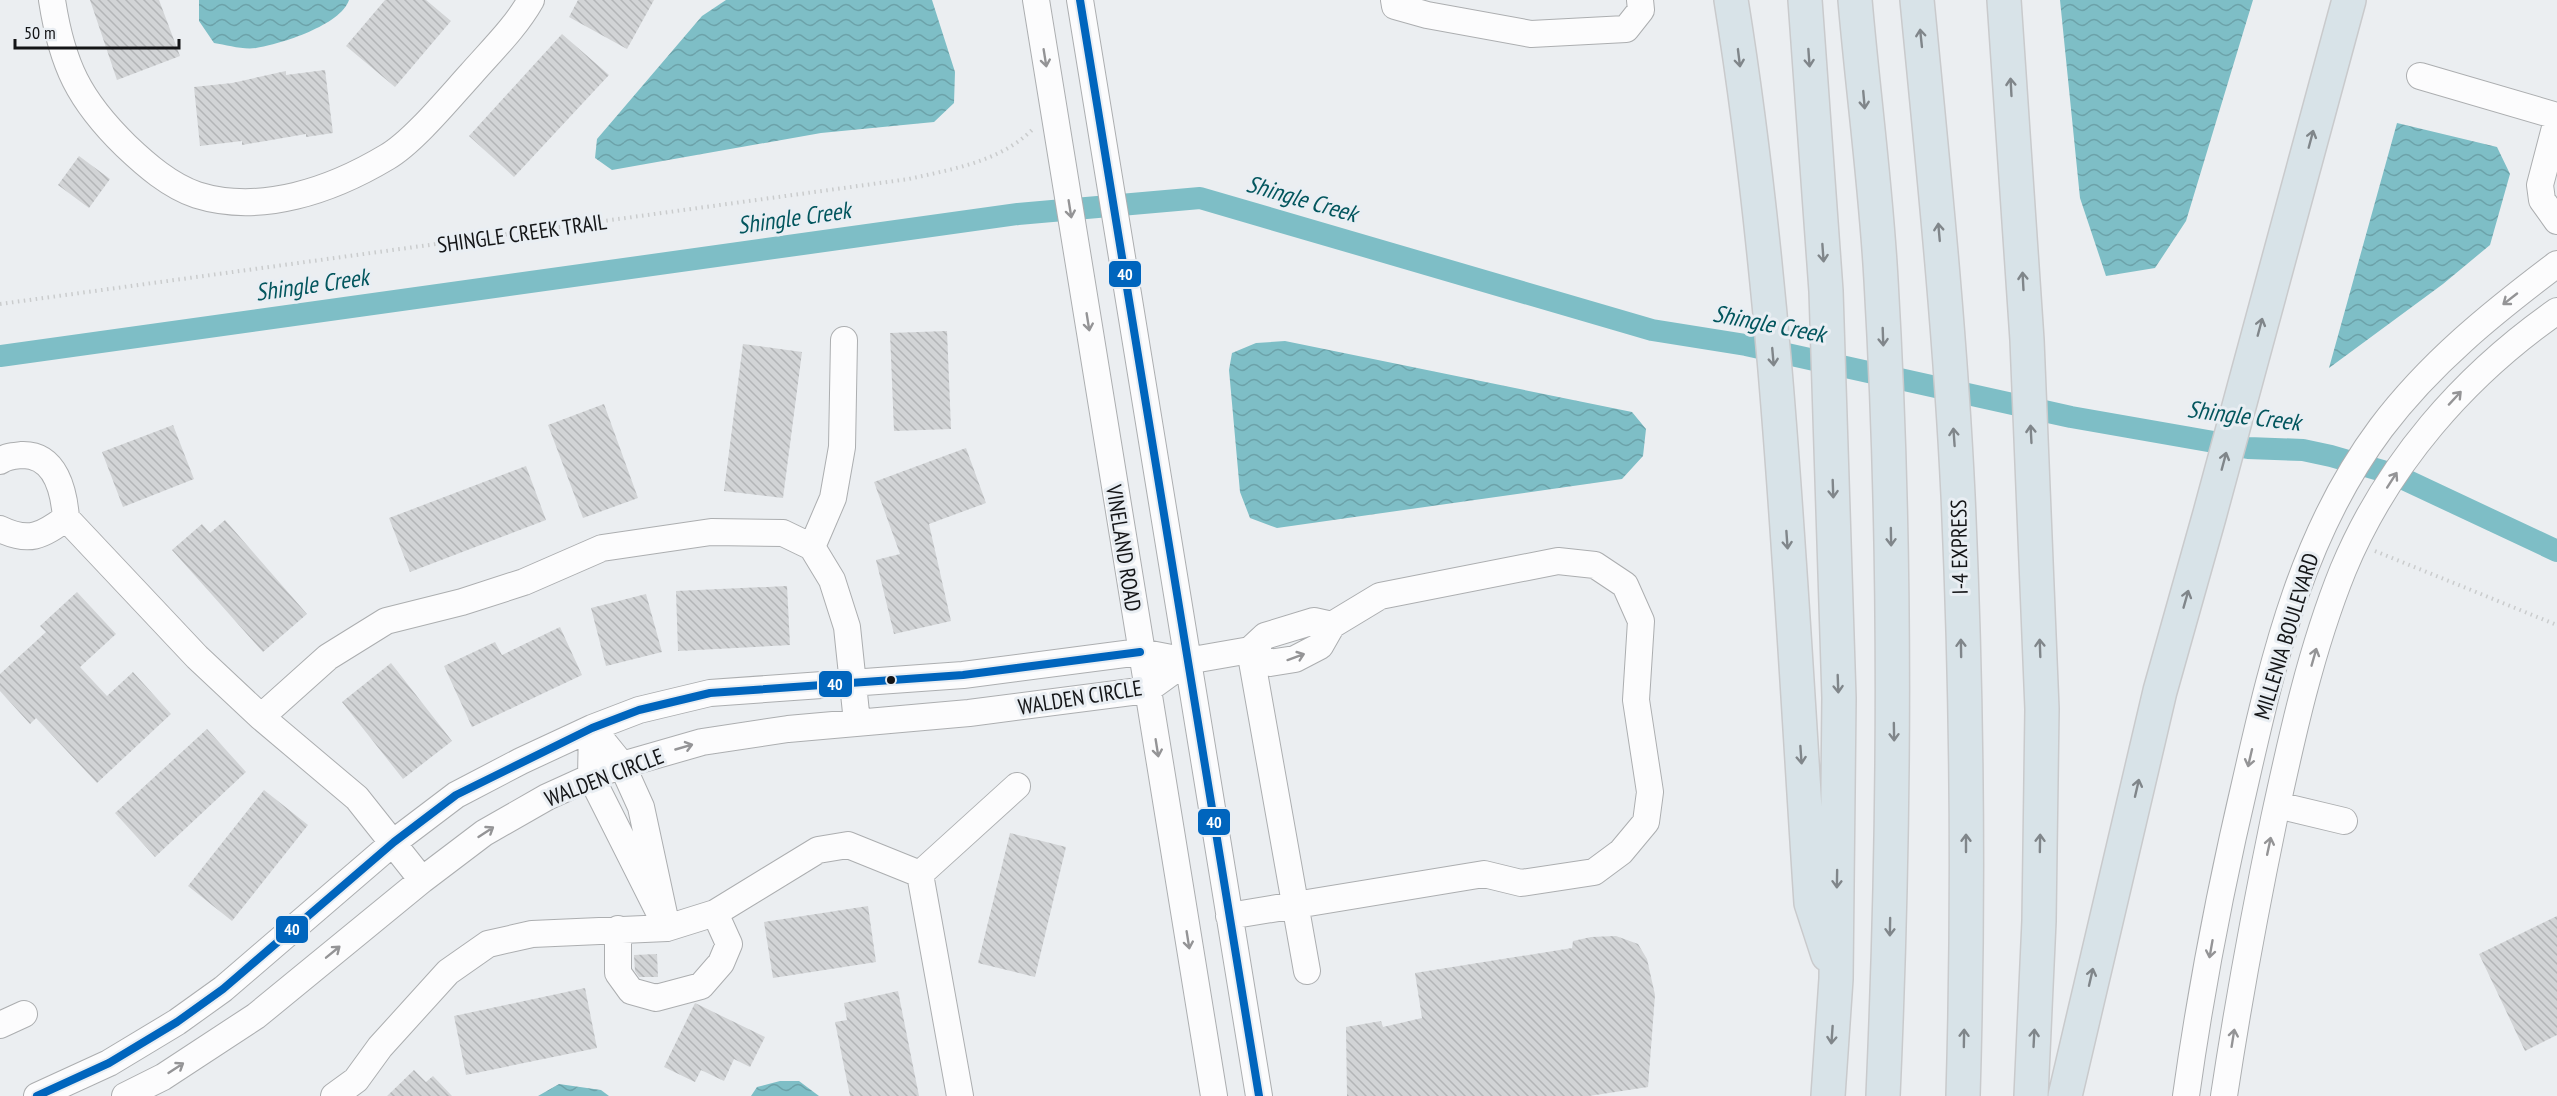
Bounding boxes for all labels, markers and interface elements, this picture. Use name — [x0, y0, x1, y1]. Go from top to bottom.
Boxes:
scale bar — [15, 12, 178, 50]
text: 50 m — [24, 21, 56, 44]
one-way arrow — [1915, 29, 1926, 49]
one-way arrow — [1040, 47, 1051, 67]
one-way arrow — [1734, 47, 1745, 67]
one-way arrow — [1804, 48, 1815, 68]
one-way arrow — [2006, 77, 2017, 97]
one-way arrow — [1859, 90, 1870, 110]
one-way arrow — [2306, 130, 2317, 149]
water label: Shingle Creek — [1243, 168, 1364, 230]
water label: Shingle Creek — [735, 194, 855, 241]
one-way arrow — [1065, 198, 1076, 218]
street label: SHINGLE CREEK TRAIL — [436, 207, 608, 259]
one-way arrow — [1933, 223, 1944, 243]
one-way arrow — [1818, 242, 1829, 262]
line badge: 40 — [1108, 260, 1142, 288]
water label: Shingle Creek — [253, 261, 373, 308]
text: 40 — [1117, 264, 1133, 284]
one-way arrow — [2018, 272, 2029, 292]
one-way arrow — [2503, 293, 2519, 306]
water label: Shingle Creek — [1710, 297, 1831, 350]
one-way arrow — [1083, 312, 1094, 332]
one-way arrow — [2255, 318, 2266, 337]
one-way arrow — [1878, 326, 1889, 346]
one-way arrow — [1768, 347, 1779, 367]
one-way arrow — [2448, 391, 2462, 406]
water label: Shingle Creek — [2186, 393, 2305, 438]
one-way arrow — [2026, 424, 2037, 444]
one-way arrow — [1948, 427, 1959, 447]
one-way arrow — [2219, 452, 2231, 471]
one-way arrow — [2386, 472, 2398, 489]
one-way arrow — [1827, 478, 1839, 498]
street label: VINELAND ROAD — [1100, 482, 1148, 613]
street label: I-4 EXPRESS — [1944, 499, 1974, 595]
one-way arrow — [1885, 527, 1896, 547]
one-way arrow — [1782, 529, 1793, 549]
street label: MILLENIA BOULEVARD — [2247, 549, 2325, 723]
one-way arrow — [2181, 590, 2192, 609]
one-way arrow — [1956, 638, 1967, 658]
one-way arrow — [2034, 638, 2045, 658]
one-way arrow — [2309, 648, 2321, 667]
one-way arrow — [1286, 651, 1305, 662]
line badge: 40 — [818, 670, 853, 698]
street label: WALDEN CIRCLE — [1016, 673, 1144, 721]
one-way arrow — [1833, 673, 1844, 693]
text: 40 — [827, 674, 843, 694]
unlabelled marker — [885, 674, 897, 686]
one-way arrow — [1888, 722, 1900, 742]
one-way arrow — [1151, 737, 1162, 757]
one-way arrow — [674, 741, 693, 752]
street label: WALDEN CIRCLE — [541, 742, 667, 812]
one-way arrow — [1796, 745, 1807, 765]
one-way arrow — [2244, 748, 2256, 767]
one-way arrow — [2131, 779, 2143, 798]
line badge: 40 — [1197, 808, 1231, 836]
text: 40 — [1206, 812, 1222, 832]
one-way arrow — [478, 826, 495, 839]
one-way arrow — [1960, 833, 1972, 853]
one-way arrow — [2035, 833, 2046, 853]
one-way arrow — [2263, 837, 2275, 856]
one-way arrow — [1831, 868, 1843, 888]
line badge: 40 — [275, 915, 309, 944]
one-way arrow — [1884, 917, 1896, 937]
text: 40 — [284, 919, 300, 939]
one-way arrow — [1183, 930, 1194, 949]
one-way arrow — [2205, 939, 2216, 958]
one-way arrow — [325, 946, 341, 959]
one-way arrow — [2086, 968, 2098, 987]
one-way arrow — [1826, 1025, 1837, 1045]
one-way arrow — [1958, 1028, 1970, 1048]
one-way arrow — [2028, 1028, 2039, 1048]
one-way arrow — [2228, 1029, 2239, 1048]
one-way arrow — [167, 1062, 184, 1074]

